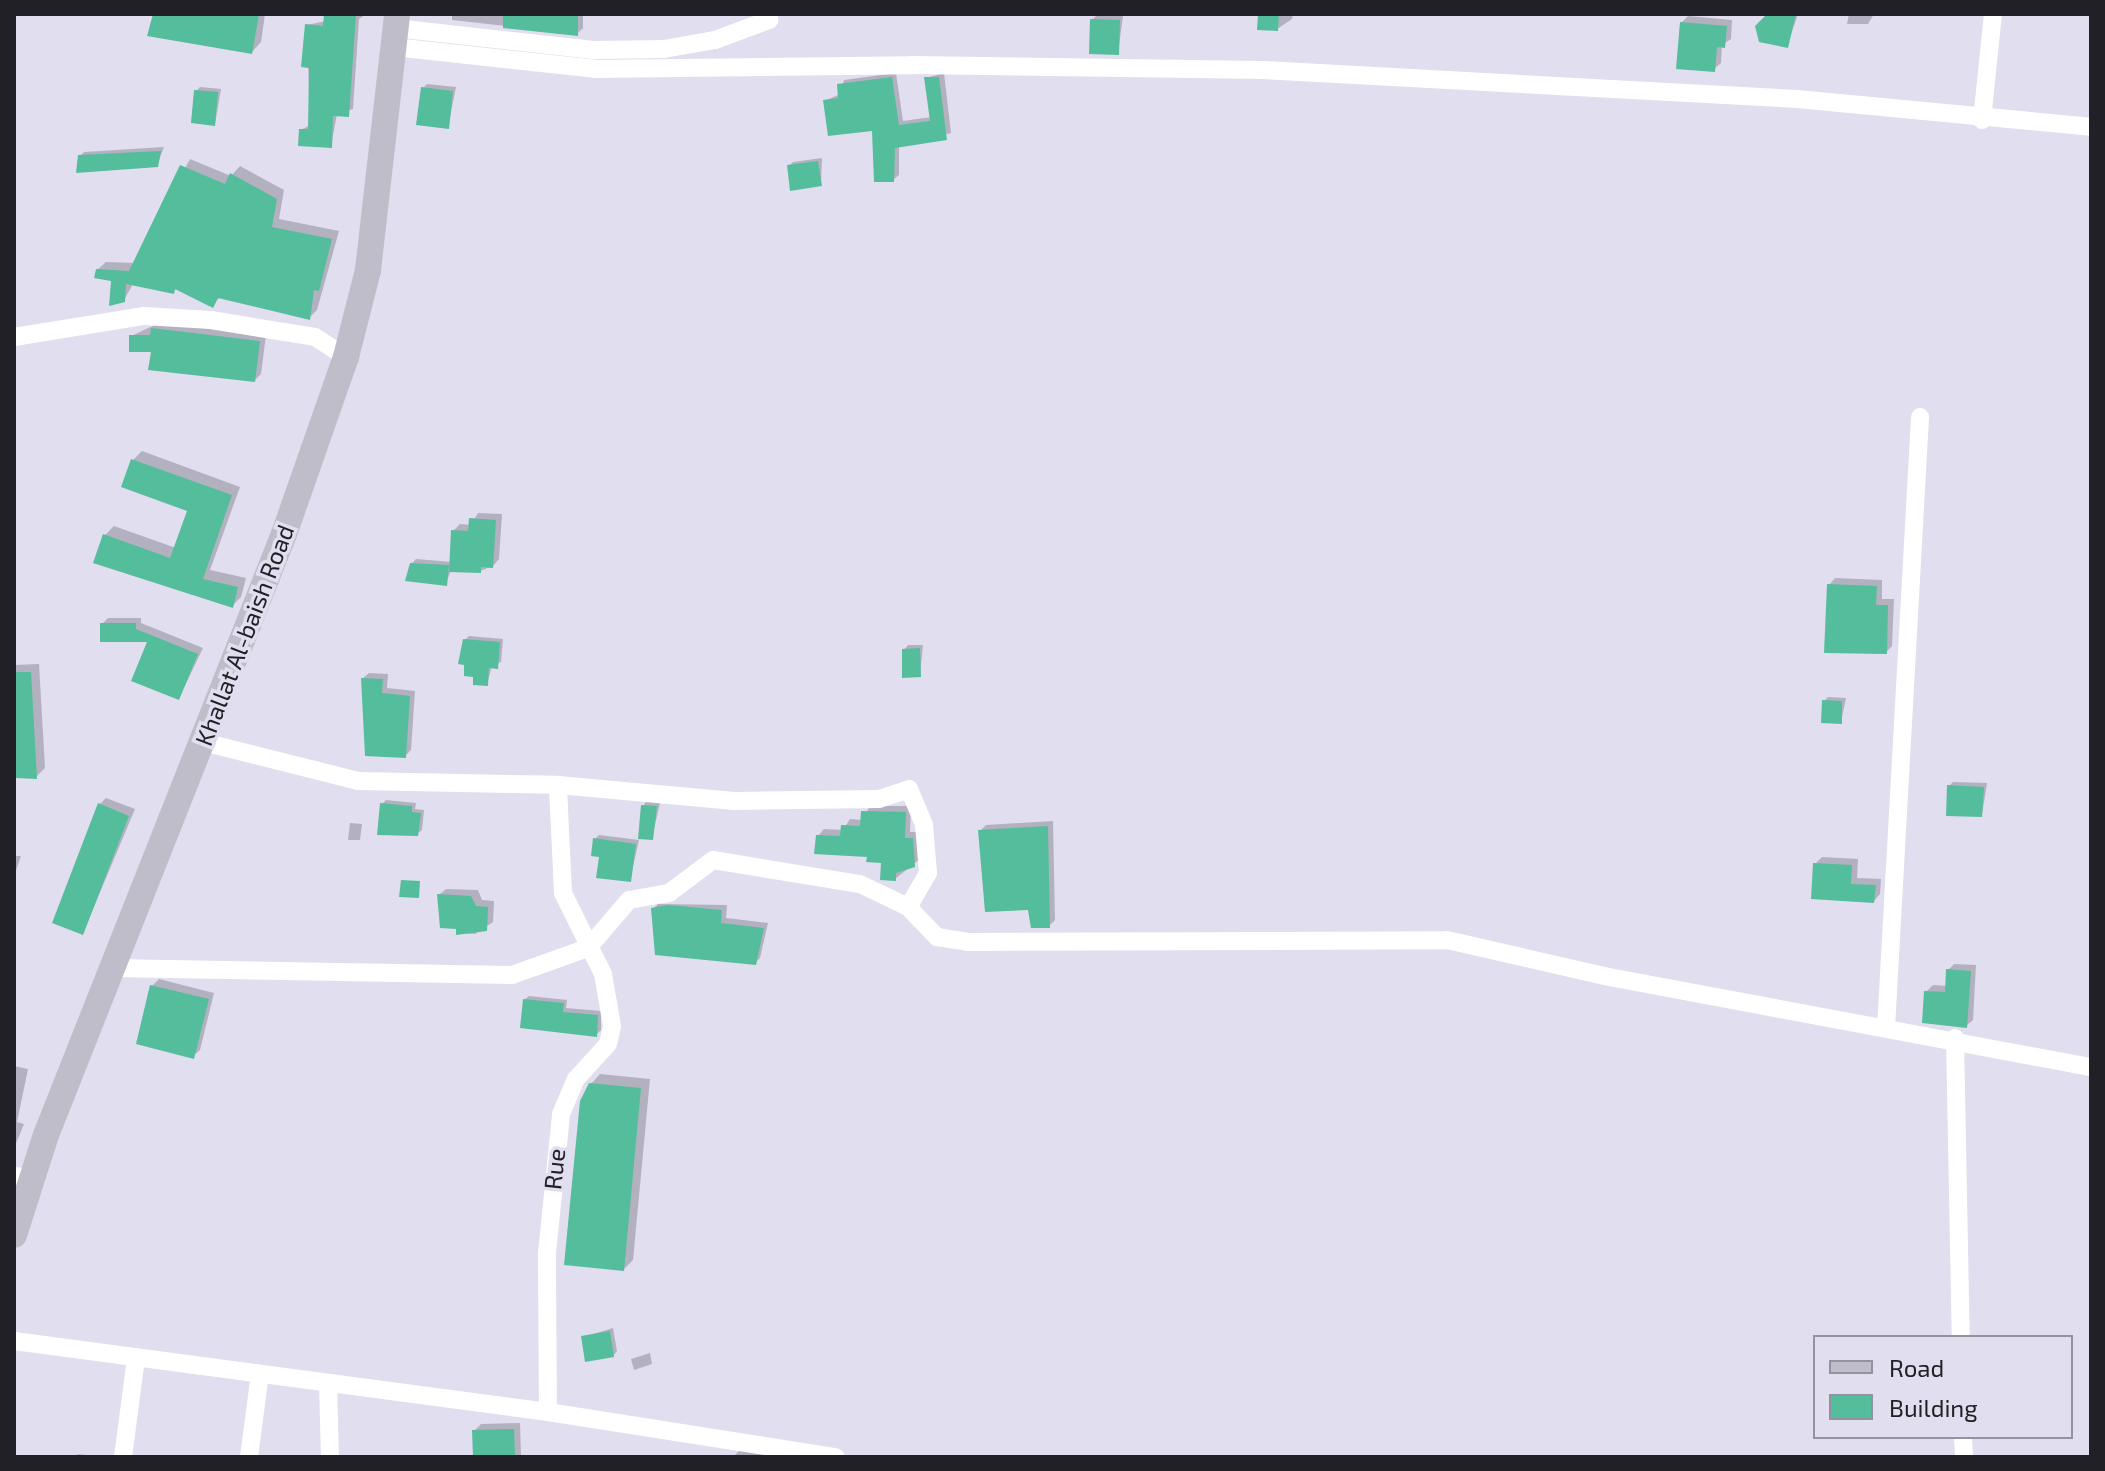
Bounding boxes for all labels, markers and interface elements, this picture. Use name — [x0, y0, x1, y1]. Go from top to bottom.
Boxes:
street label: Khallat Al-baish Road — [188, 520, 300, 750]
street label: Rue — [538, 1147, 570, 1191]
legend — [1813, 1335, 2073, 1439]
text: Road — [1889, 1353, 1944, 1382]
text: Building — [1889, 1393, 1978, 1422]

